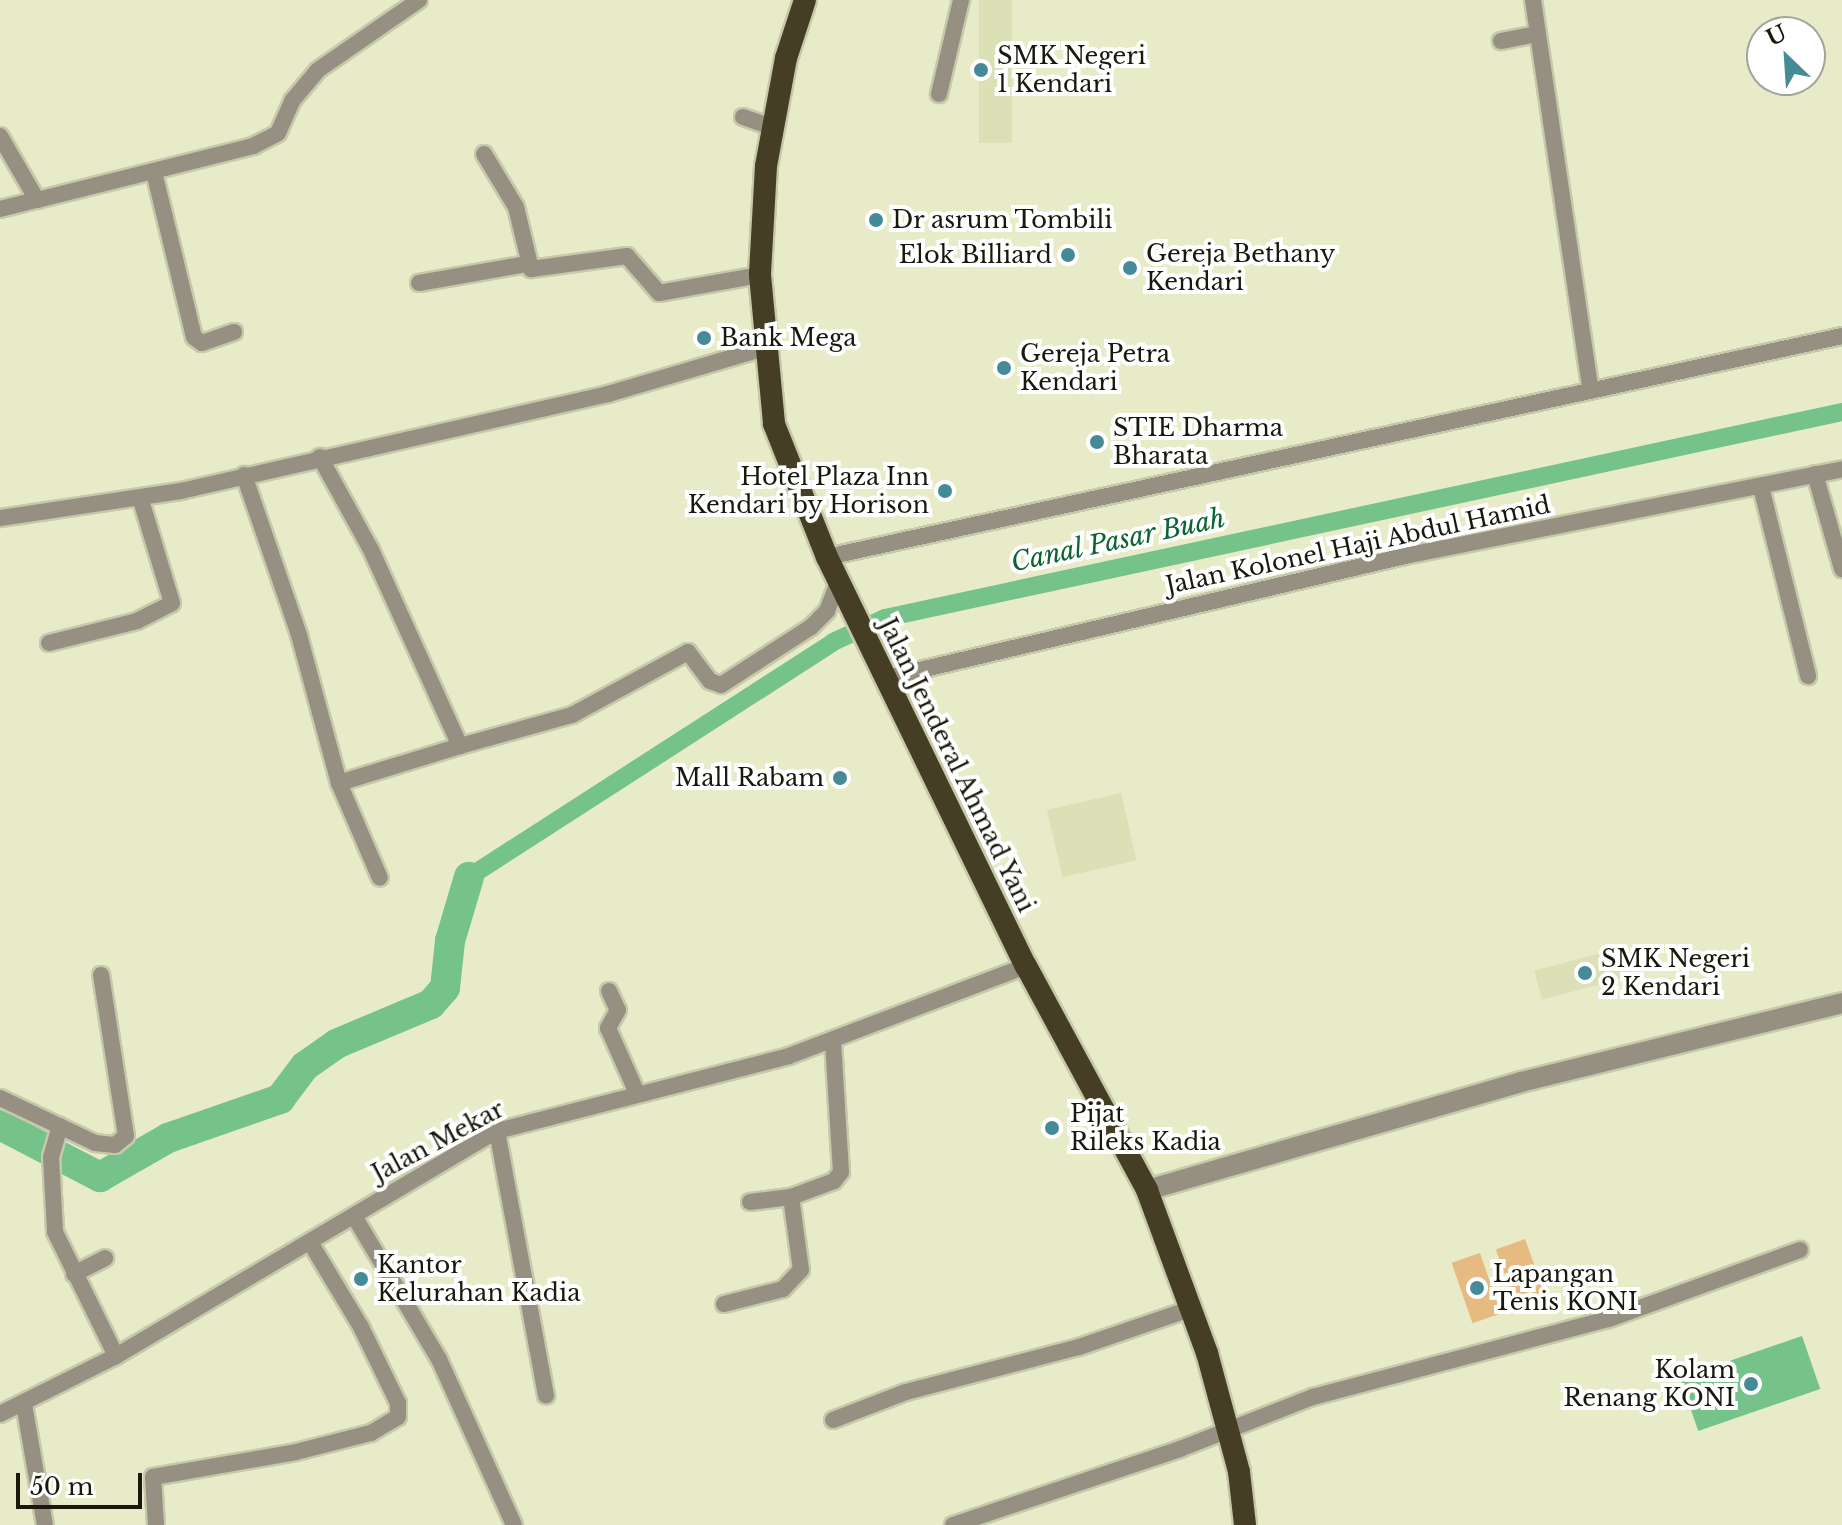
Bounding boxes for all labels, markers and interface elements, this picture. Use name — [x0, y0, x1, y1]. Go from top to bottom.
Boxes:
north arrow — [1746, 16, 1826, 96]
text: U — [1762, 19, 1791, 52]
place label: SMK Negeri 1 Kendari — [997, 42, 1147, 98]
marker: SMK Negeri 1 Kendari — [972, 61, 990, 79]
place label: Dr asrum Tombili — [892, 206, 1114, 234]
marker: Dr asrum Tombili — [867, 211, 885, 229]
place label: Gereja Bethany Kendari — [1146, 240, 1335, 296]
place label: Elok Billiard — [898, 241, 1052, 269]
marker: Elok Billiard — [1059, 246, 1077, 264]
marker: Gereja Bethany Kendari — [1121, 259, 1139, 277]
place label: Bank Mega — [720, 324, 857, 352]
marker: Bank Mega — [695, 329, 713, 347]
place label: Gereja Petra Kendari — [1020, 340, 1170, 396]
marker: Gereja Petra Kendari — [995, 359, 1013, 377]
place label: STIE Dharma Bharata — [1113, 414, 1283, 470]
marker: STIE Dharma Bharata — [1088, 433, 1106, 451]
place label: Hotel Plaza Inn Kendari by Horison — [687, 463, 929, 519]
marker: Hotel Plaza Inn Kendari by Horison — [936, 482, 954, 500]
street label: Jalan Kolonel Haji Abdul Hamid — [1163, 490, 1553, 600]
water label: Canal Pasar Buah — [1007, 503, 1229, 579]
street label: Jalan Jenderal Ahmad Yani — [873, 612, 1041, 918]
place label: Mall Rabam — [675, 764, 824, 792]
marker: Mall Rabam — [831, 769, 849, 787]
place label: SMK Negeri 2 Kendari — [1601, 945, 1751, 1001]
marker: SMK Negeri 2 Kendari — [1576, 964, 1594, 982]
street label: Jalan Mekar — [367, 1094, 509, 1188]
place label: Pijat Rileks Kadia — [1070, 1100, 1221, 1156]
marker: Pijat Rileks Kadia — [1041, 1117, 1063, 1139]
place label: Kantor Kelurahan Kadia — [377, 1251, 580, 1307]
place label: Lapangan Tenis KONI — [1493, 1260, 1638, 1316]
marker: Kantor Kelurahan Kadia — [352, 1270, 370, 1288]
marker: Lapangan Tenis KONI — [1468, 1279, 1486, 1297]
place label: Kolam Renang KONI — [1563, 1356, 1735, 1412]
marker: Kolam Renang KONI — [1742, 1375, 1760, 1393]
scale bar — [20, 1457, 146, 1507]
text: 50 m — [30, 1472, 93, 1501]

